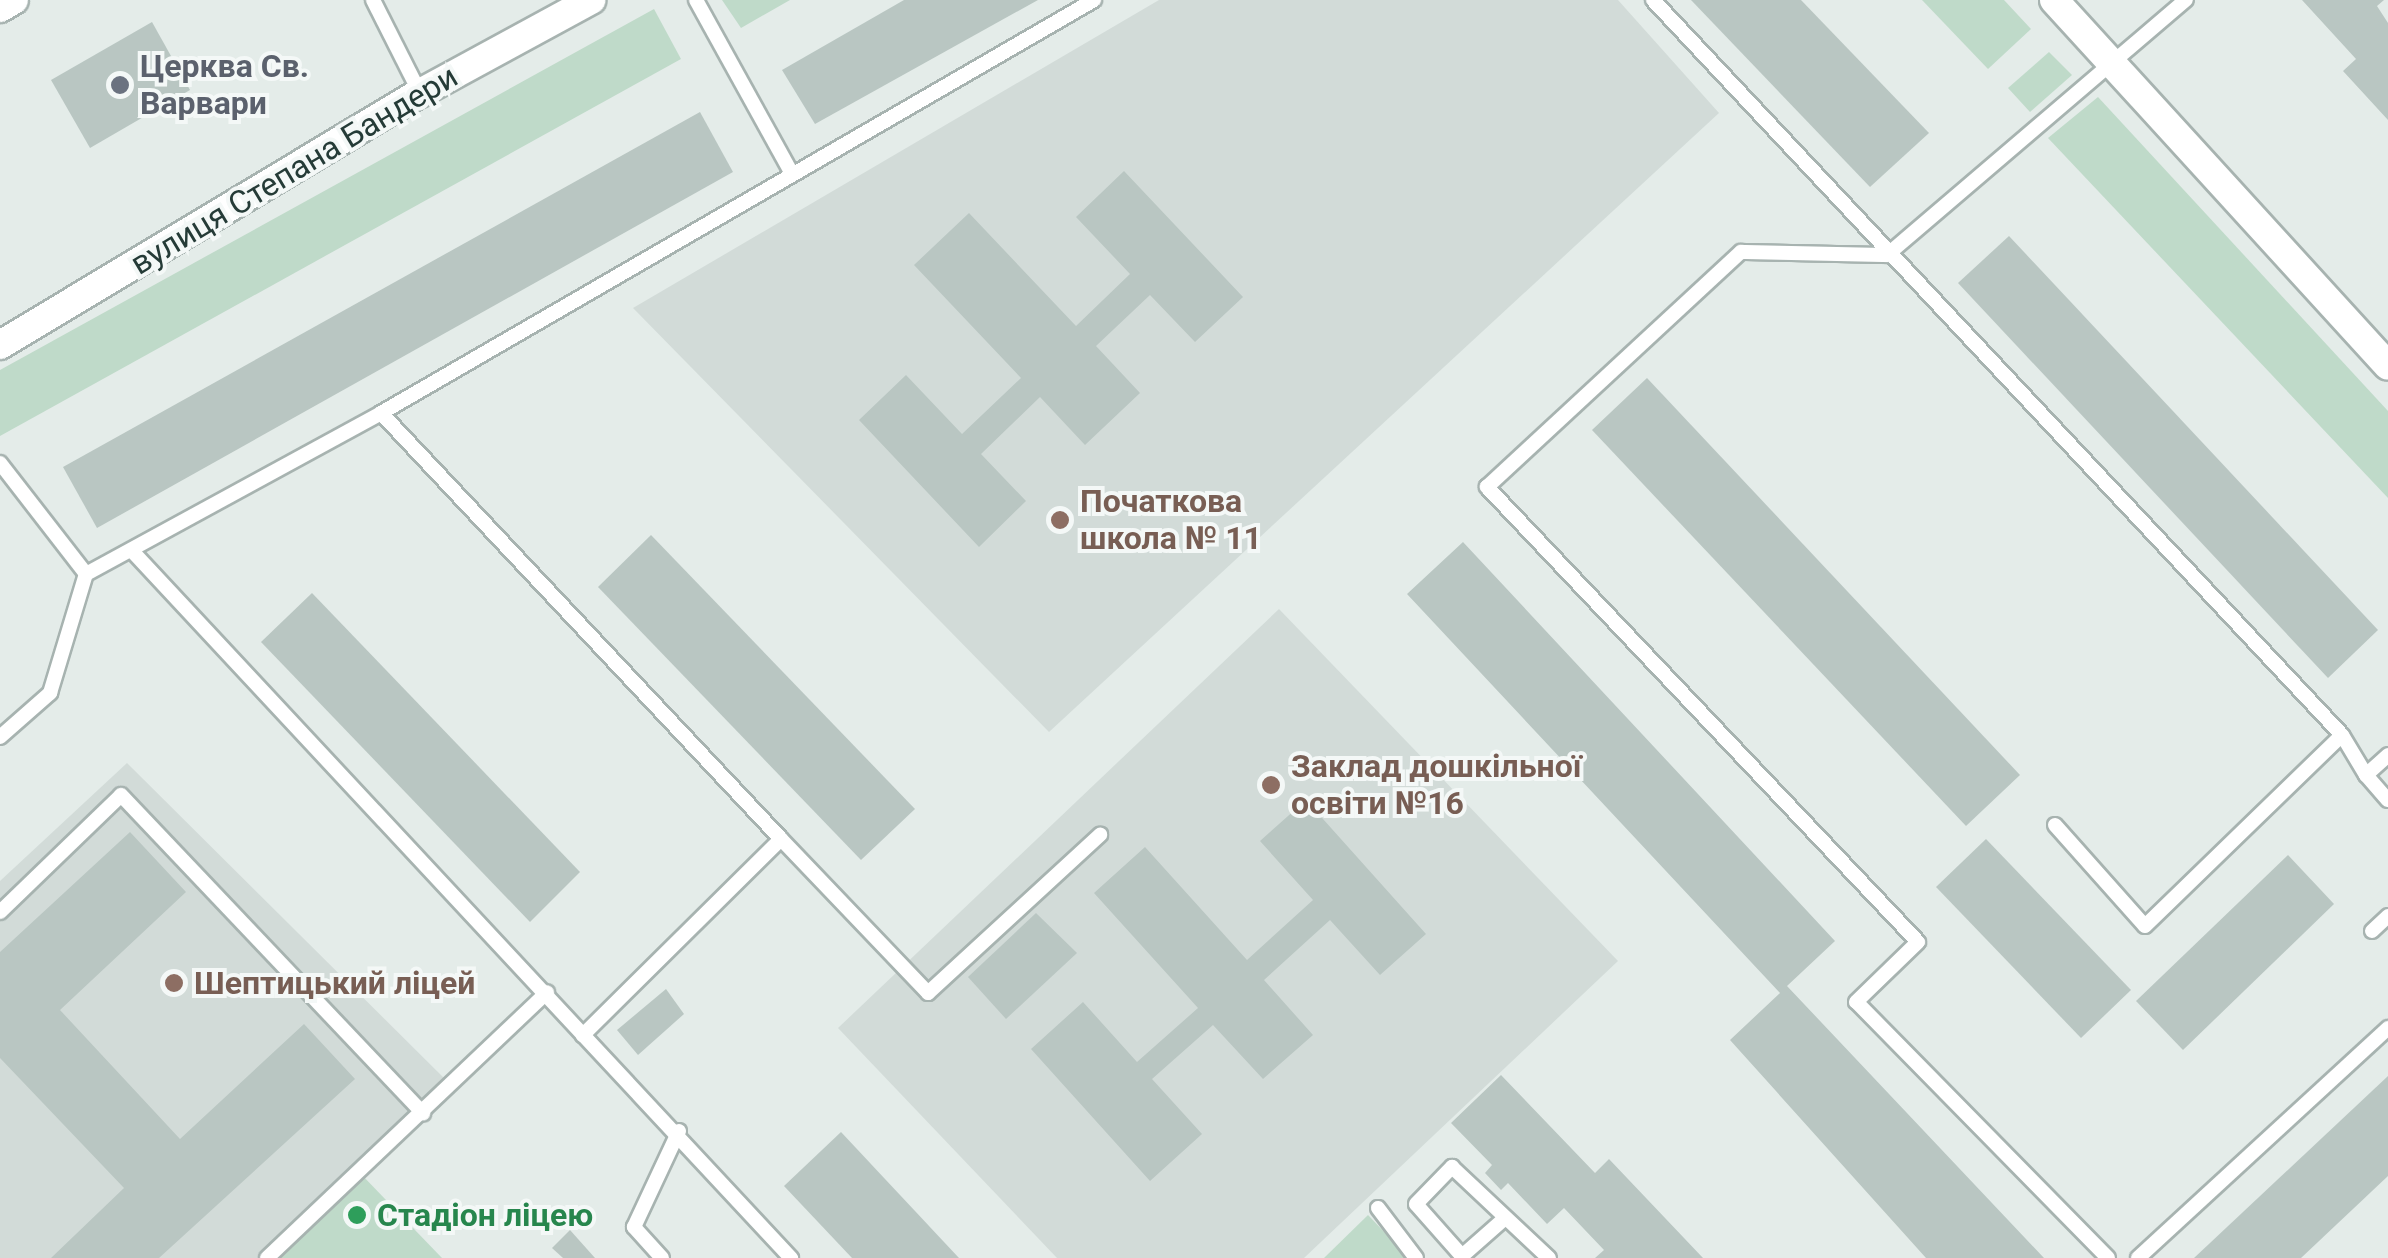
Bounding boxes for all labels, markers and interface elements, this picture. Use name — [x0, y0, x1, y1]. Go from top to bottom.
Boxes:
place label: Церква Св. Варвари — [140, 48, 309, 123]
street label: вулиця Степана Бандери — [124, 57, 464, 283]
marker: Церква Св. Варвари — [109, 74, 131, 96]
place label: Початкова школа № 11 — [1080, 483, 1262, 558]
marker: Початкова школа № 11 — [1049, 509, 1071, 531]
place label: Заклад дошкільної освіти №16 — [1291, 748, 1581, 823]
marker: Заклад дошкільної освіти №16 — [1260, 774, 1282, 796]
place label: Шептицький ліцей — [194, 964, 475, 1002]
marker: Шептицький ліцей — [163, 972, 185, 994]
place label: Стадіон ліцею — [377, 1196, 593, 1234]
marker: Стадіон ліцею — [346, 1204, 368, 1226]

